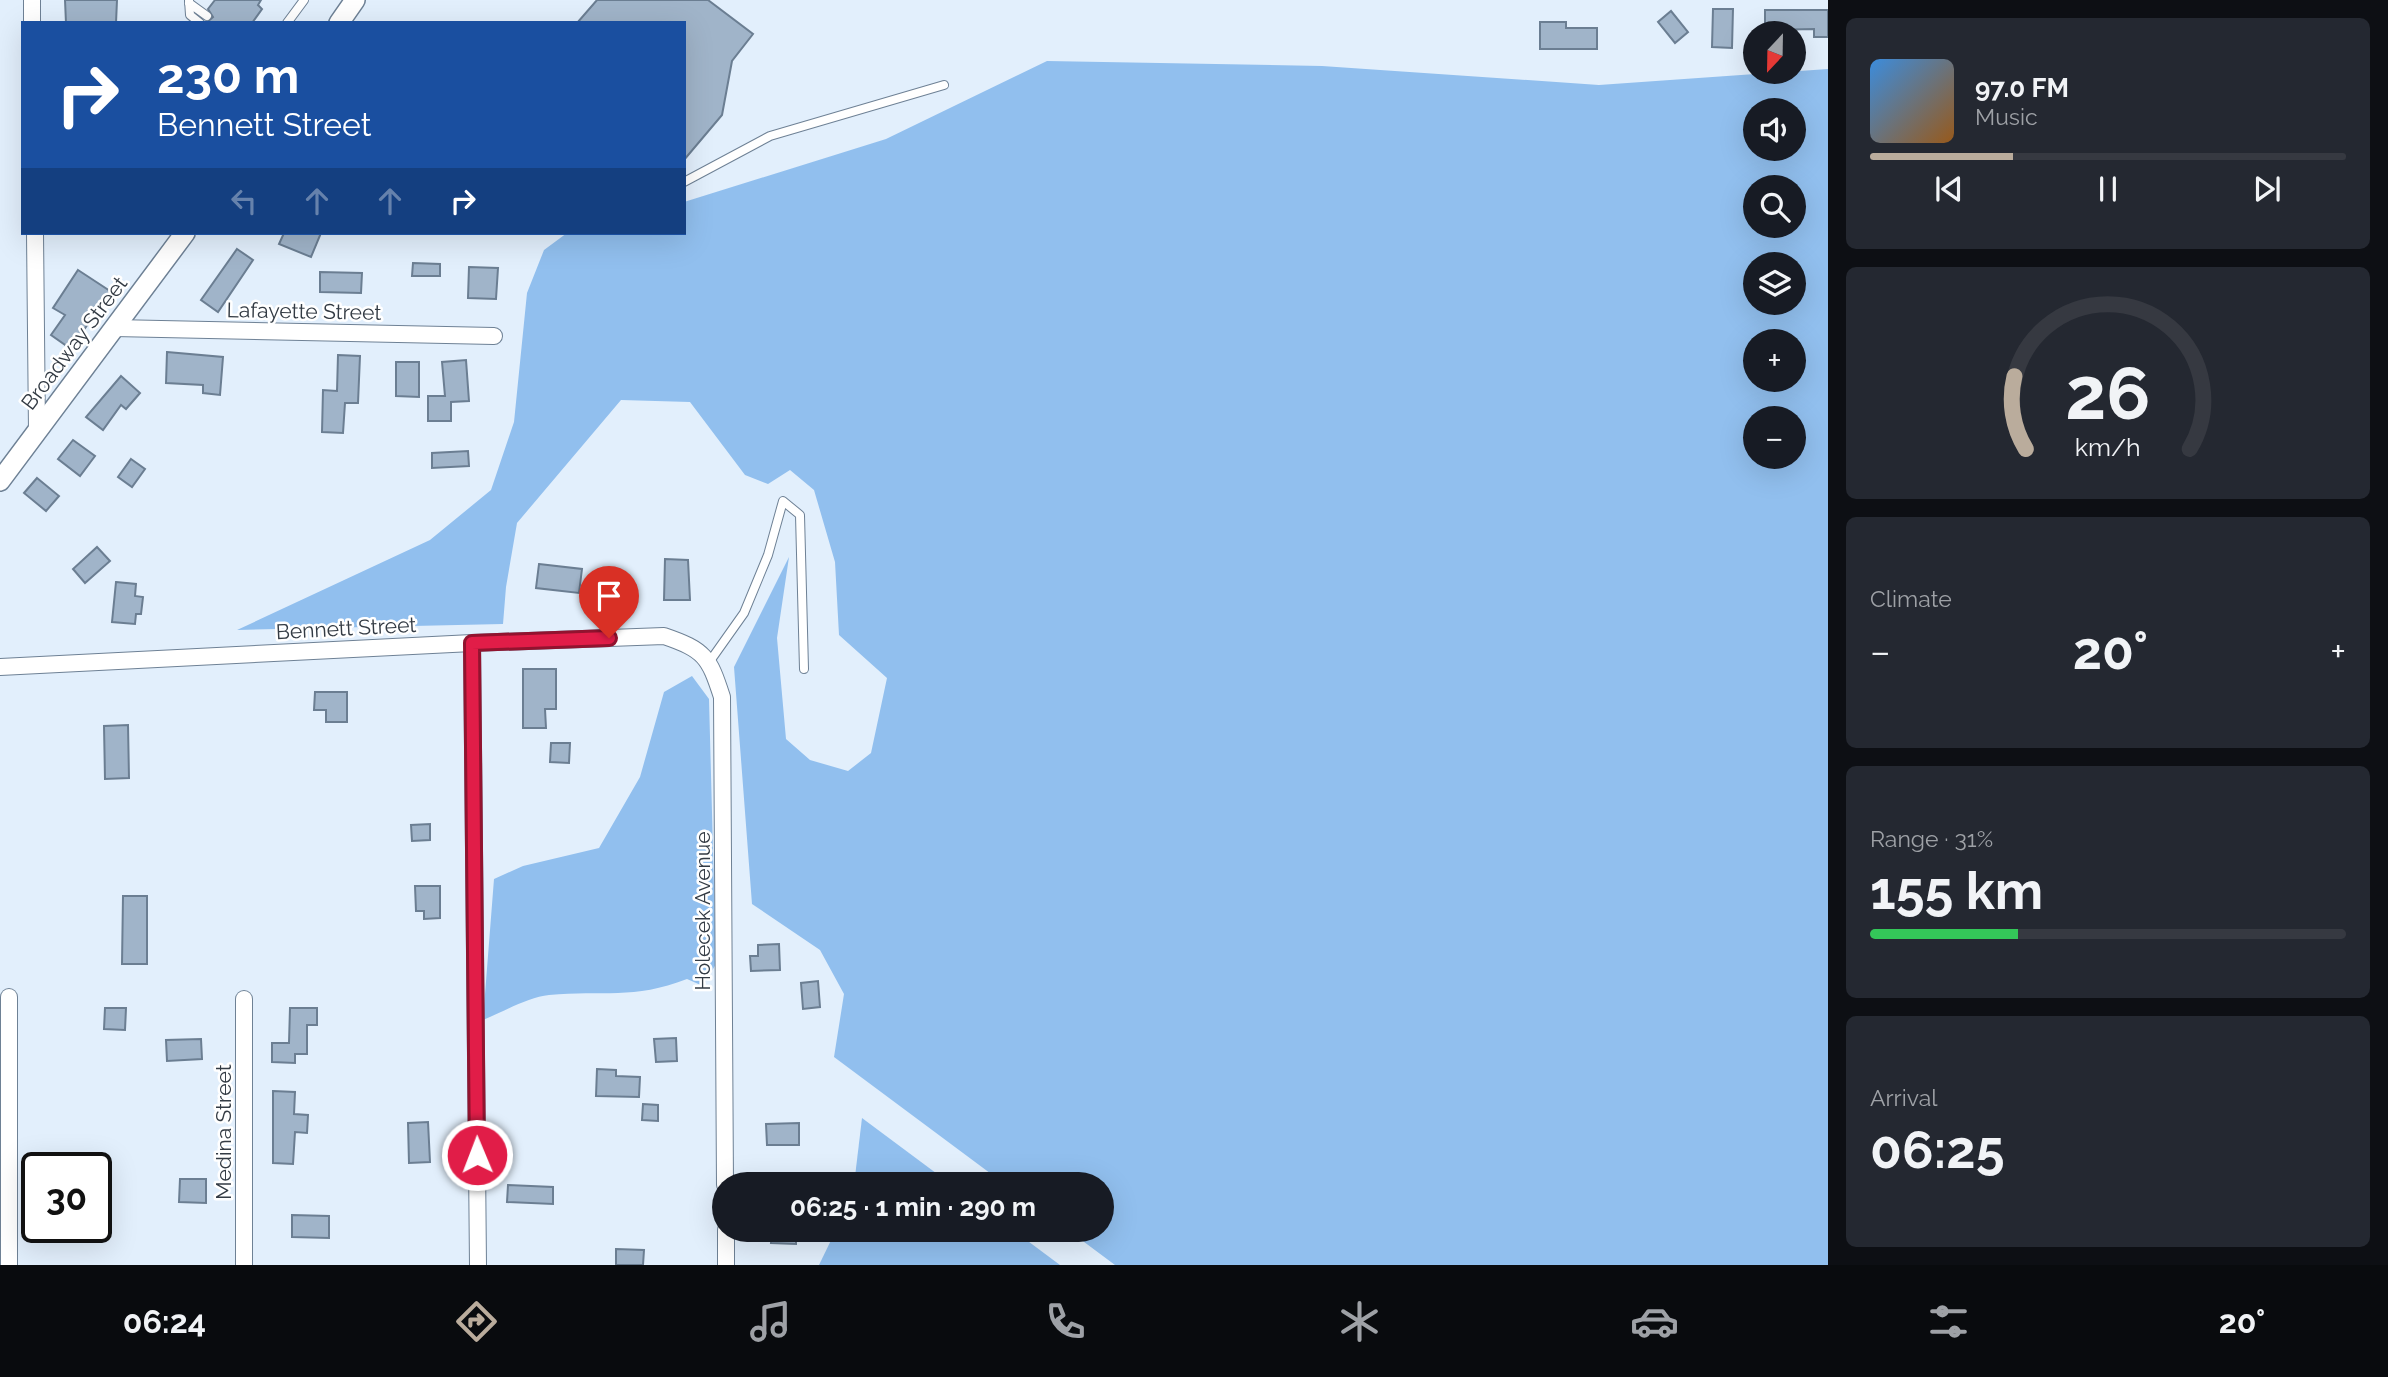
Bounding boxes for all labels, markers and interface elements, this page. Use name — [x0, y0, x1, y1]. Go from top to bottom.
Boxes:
north arrow — [1743, 21, 1806, 84]
map controls — [1743, 21, 1806, 469]
text: 230 m — [157, 47, 299, 104]
icon: right — [42, 49, 133, 140]
text: 97.0 FM — [1975, 73, 2069, 103]
button: sound — [1743, 98, 1806, 161]
text: Music — [1975, 103, 2038, 130]
text: Bennett Street — [157, 106, 371, 143]
icon: previous — [1930, 170, 1968, 208]
icon: pause — [2089, 170, 2127, 208]
icon: next — [2248, 170, 2286, 208]
button: search — [1743, 175, 1806, 238]
icon: left — [225, 182, 263, 220]
icon: ahead — [298, 182, 336, 220]
icon: ahead — [371, 182, 409, 220]
icon: right — [444, 182, 482, 220]
button: layers — [1743, 252, 1806, 315]
street label: Broadway Street — [16, 271, 132, 415]
street label: Lafayette Street — [226, 297, 382, 325]
button: + — [1743, 329, 1806, 392]
text: 26 — [2065, 352, 2151, 437]
button: − — [1743, 406, 1806, 469]
text: km/h — [2075, 432, 2141, 462]
pin — [579, 566, 639, 638]
icon: arrive — [590, 577, 628, 615]
text: Climate — [1870, 585, 1952, 612]
street label: Bennett Street — [275, 612, 417, 644]
text: 20° — [2073, 620, 2148, 681]
text: − — [1870, 629, 1890, 674]
text: + — [2330, 629, 2346, 674]
text: Range · 31% — [1870, 825, 1993, 852]
street label: Holecek Avenue — [690, 831, 715, 991]
text: 155 km — [1870, 860, 2043, 921]
street label: Medina Street — [211, 1064, 236, 1200]
text: Arrival — [1870, 1084, 1937, 1111]
position arrow — [440, 1118, 514, 1192]
text: 06:25 — [1870, 1119, 2004, 1180]
speed limit sign: 30 — [21, 1152, 112, 1243]
text: 06:25 · 1 min · 290 m — [790, 1192, 1036, 1222]
icon: directions — [452, 1297, 501, 1346]
icon: music — [746, 1297, 795, 1346]
icon: phone — [1041, 1297, 1090, 1346]
icon: climate — [1335, 1297, 1384, 1346]
icon: car — [1630, 1297, 1679, 1346]
icon: filters — [1924, 1297, 1973, 1346]
text: 06:24 — [123, 1303, 206, 1340]
text: 20° — [2219, 1303, 2265, 1340]

